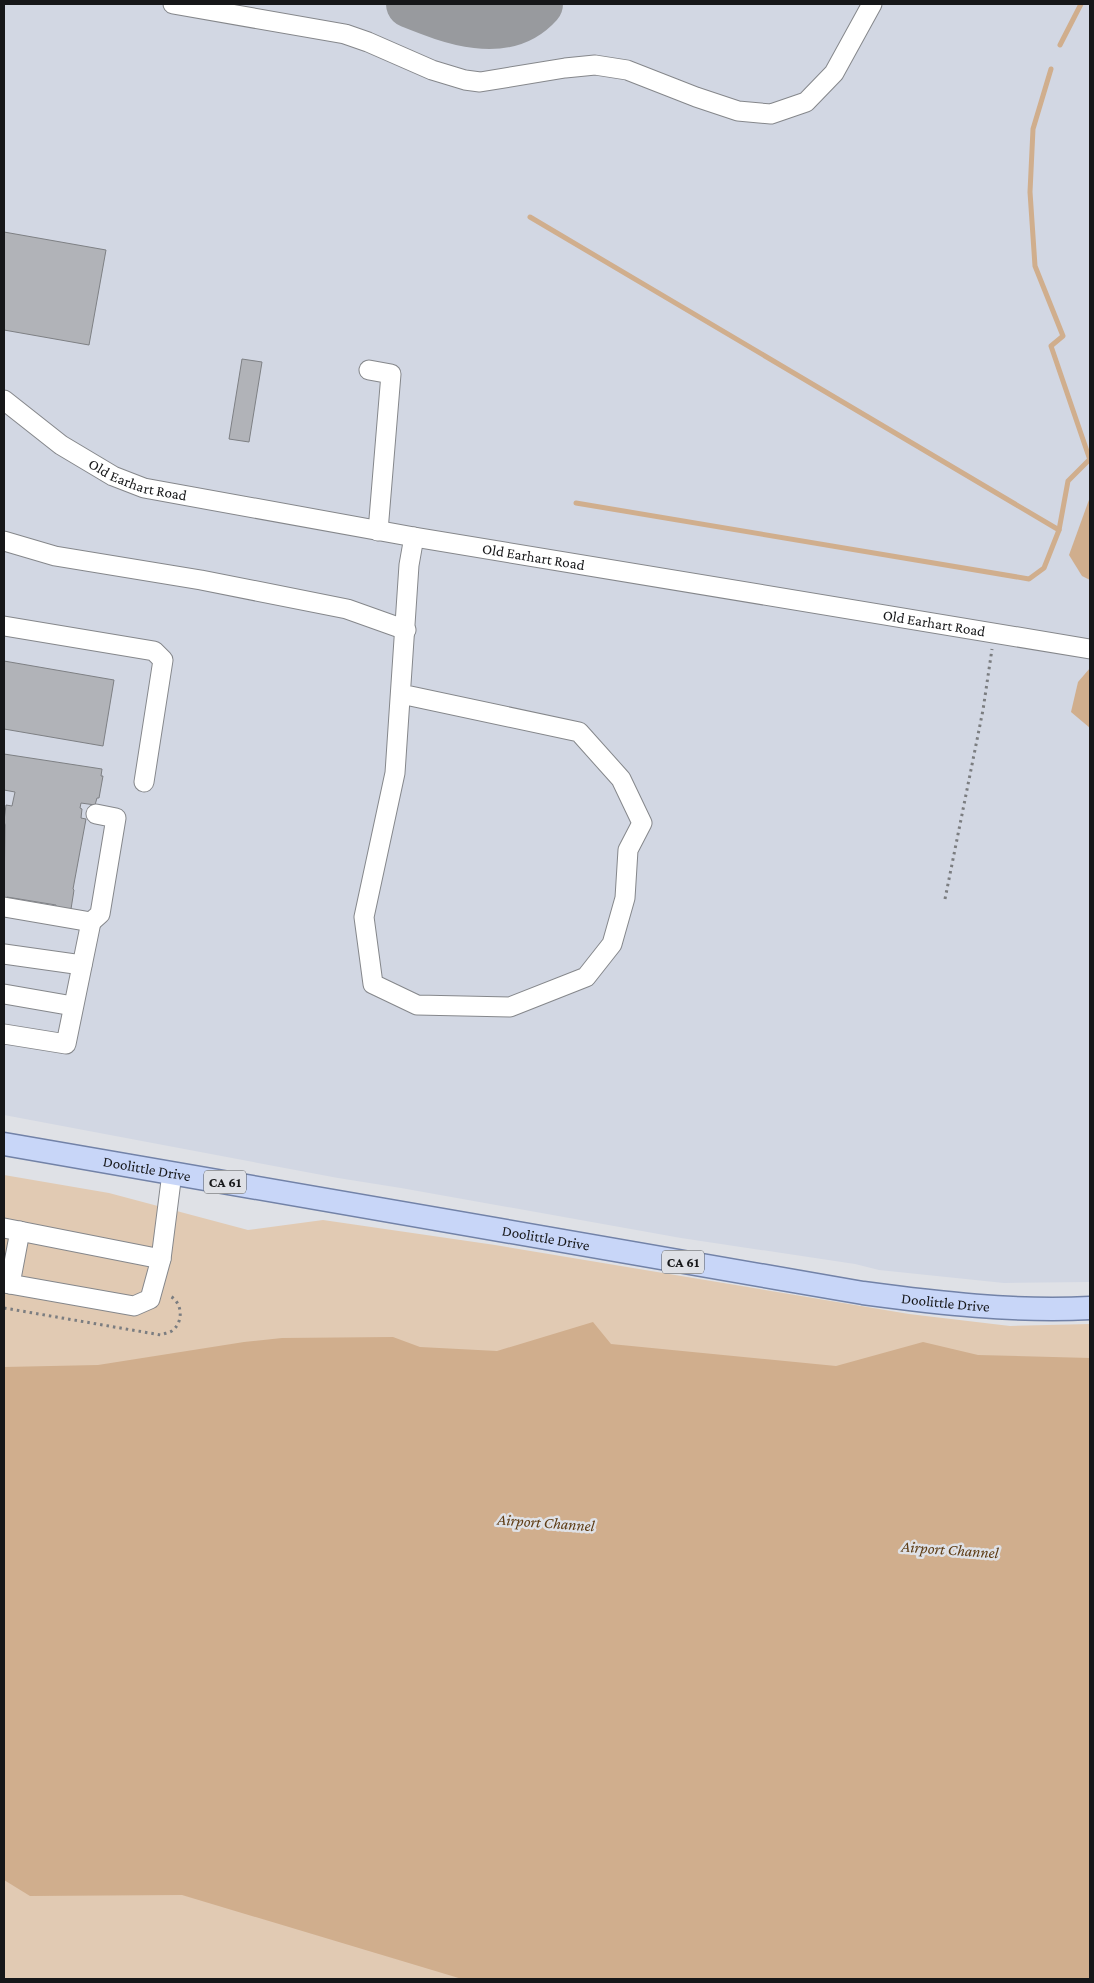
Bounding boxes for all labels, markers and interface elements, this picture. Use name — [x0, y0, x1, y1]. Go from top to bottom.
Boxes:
street label: Old Earhart Road — [86, 455, 188, 504]
street label: Old Earhart Road — [481, 540, 586, 573]
street label: Old Earhart Road — [882, 607, 987, 640]
street label: Doolittle Drive — [102, 1153, 192, 1184]
road number: CA 61 — [204, 1170, 246, 1194]
street label: Doolittle Drive — [501, 1223, 591, 1254]
road number: CA 61 — [662, 1250, 704, 1274]
street label: Doolittle Drive — [900, 1290, 991, 1315]
water label: Airport Channel — [496, 1511, 596, 1535]
water label: Airport Channel — [900, 1538, 1000, 1562]

